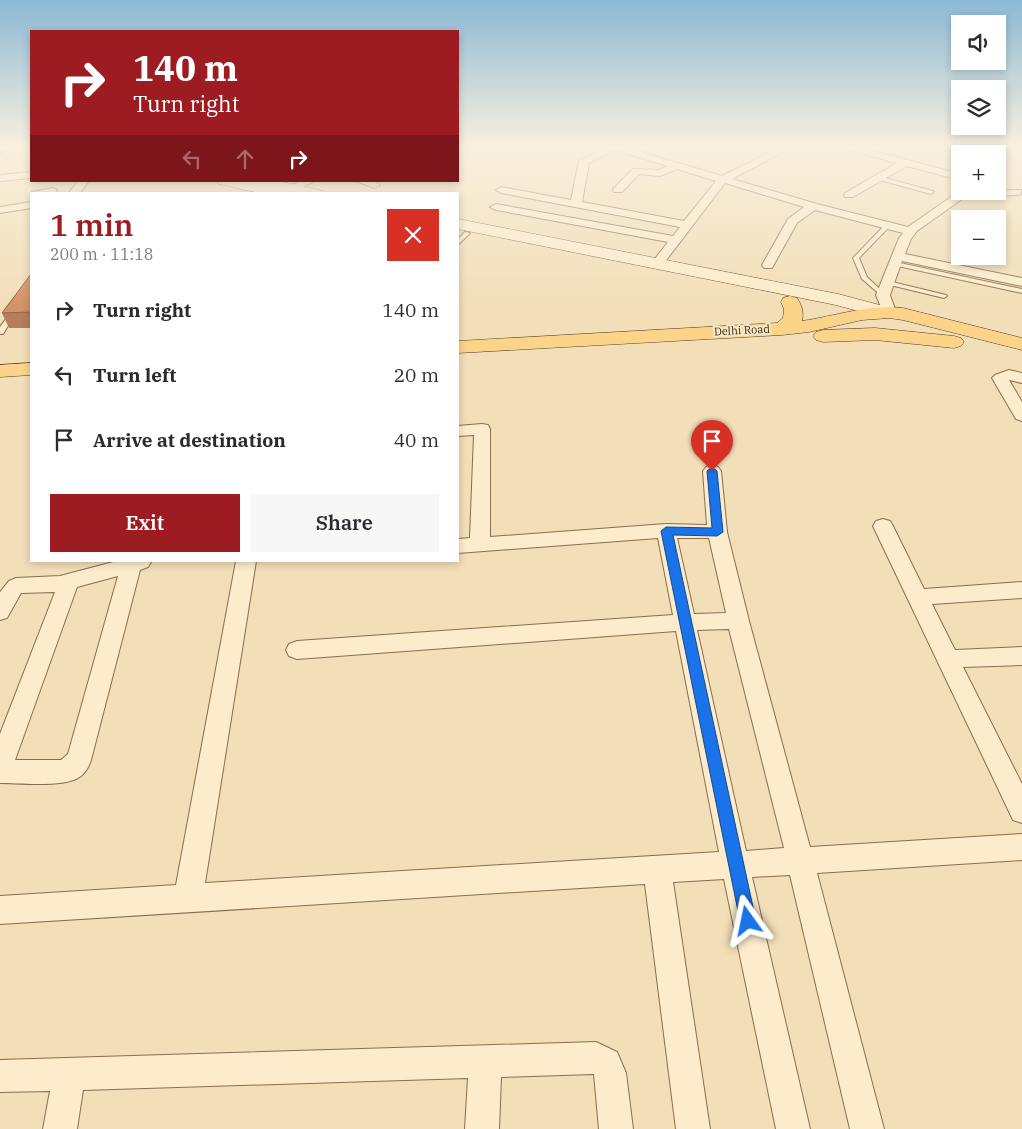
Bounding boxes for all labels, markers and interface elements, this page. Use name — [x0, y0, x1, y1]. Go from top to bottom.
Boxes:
map controls — [951, 15, 1006, 265]
button: sound — [951, 15, 1006, 70]
text: 140 m — [133, 45, 238, 91]
icon: right — [50, 50, 115, 115]
button: layers — [951, 80, 1006, 135]
text: Turn right — [133, 89, 240, 118]
icon: left — [178, 145, 206, 173]
icon: ahead — [231, 145, 259, 173]
icon: right — [284, 145, 312, 173]
button: + — [951, 145, 1006, 200]
text: 1 min — [50, 205, 133, 244]
button: close — [387, 209, 439, 261]
button: − — [951, 210, 1006, 265]
text: 200 m · 11:18 — [50, 244, 153, 264]
icon: right — [50, 296, 78, 324]
text: Turn right — [93, 298, 191, 322]
text: 140 m — [382, 298, 439, 322]
street label: Delhi Road — [714, 322, 771, 338]
icon: left — [50, 361, 78, 389]
text: Turn left — [93, 363, 176, 387]
text: 20 m — [394, 363, 439, 387]
pin — [691, 420, 733, 471]
icon: arrive — [50, 426, 78, 454]
icon: arrive — [698, 427, 726, 455]
text: Arrive at destination — [93, 428, 286, 452]
text: 40 m — [394, 428, 439, 452]
button: Exit — [50, 494, 240, 552]
button: Share — [250, 494, 439, 552]
position arrow — [721, 894, 773, 946]

